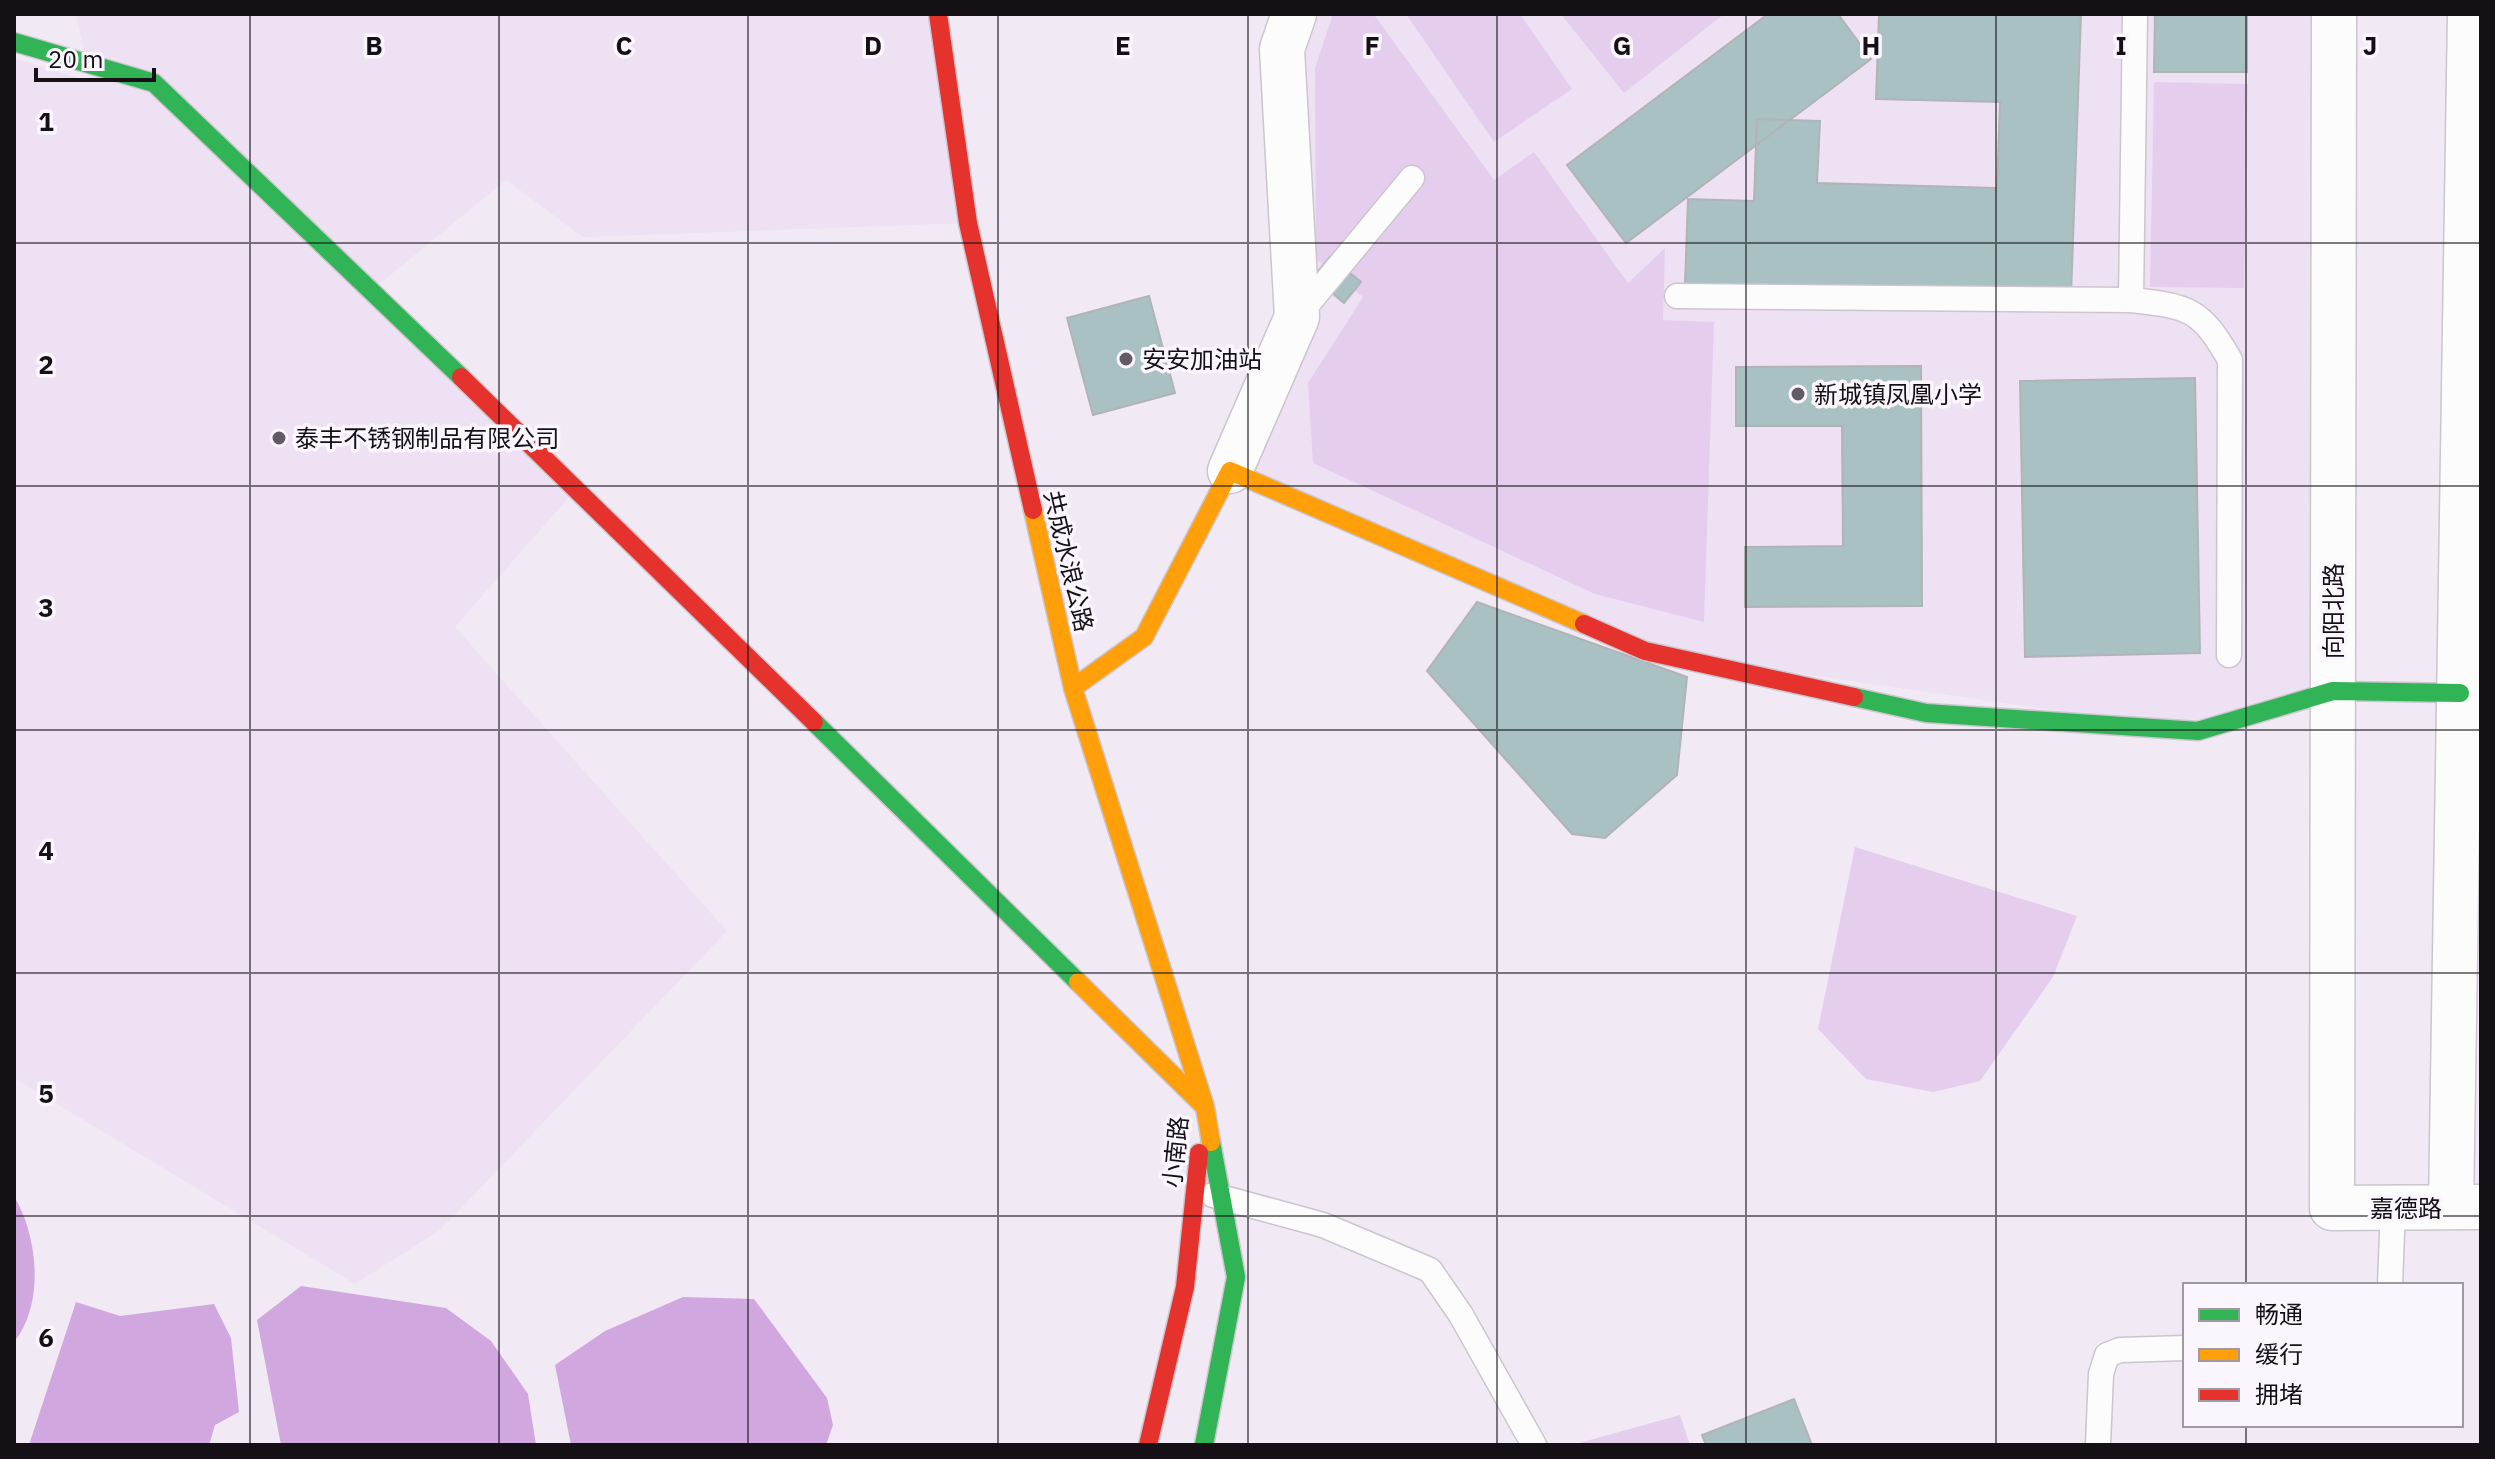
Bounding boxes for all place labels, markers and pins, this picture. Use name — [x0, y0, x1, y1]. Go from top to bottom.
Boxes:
place label: 安安加油站 — [1142, 343, 1262, 375]
marker: 安安加油站 — [1117, 350, 1135, 368]
place label: 新城镇凤凰小学 — [1814, 378, 1982, 410]
marker: 新城镇凤凰小学 — [1789, 385, 1807, 403]
place label: 泰丰不锈钢制品有限公司 — [295, 422, 559, 454]
marker: 泰丰不锈钢制品有限公司 — [270, 429, 288, 447]

